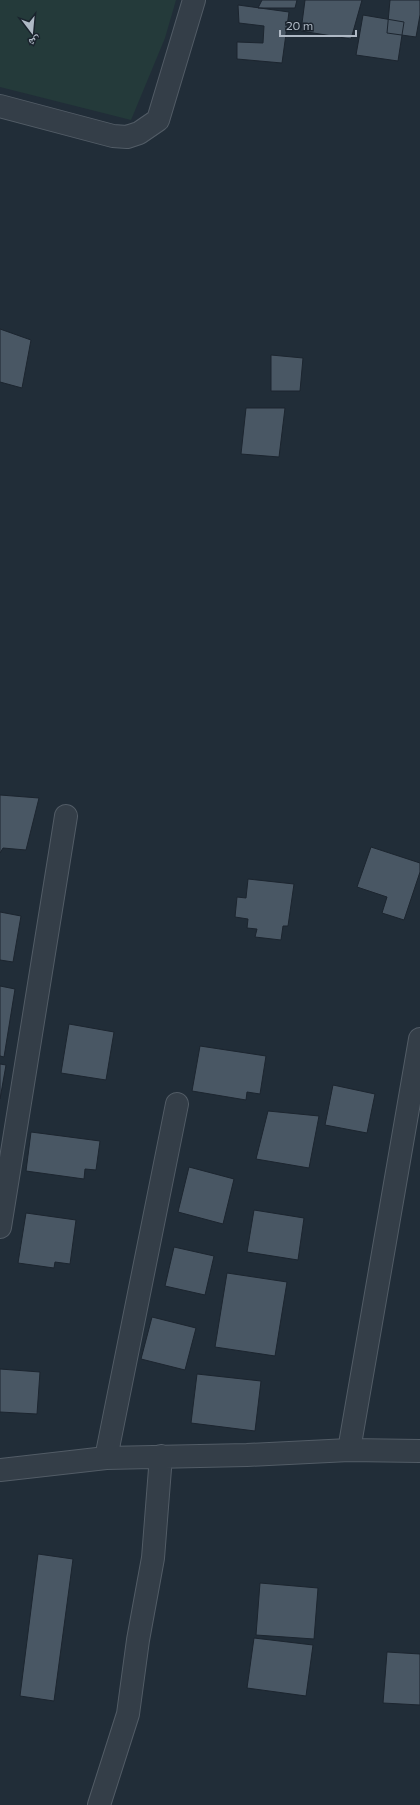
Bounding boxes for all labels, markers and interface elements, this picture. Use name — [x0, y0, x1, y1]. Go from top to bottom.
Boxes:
north arrow — [12, 12, 52, 52]
scale bar — [280, 12, 356, 38]
text: 20 m — [286, 18, 313, 32]
text: ش — [27, 32, 42, 50]

